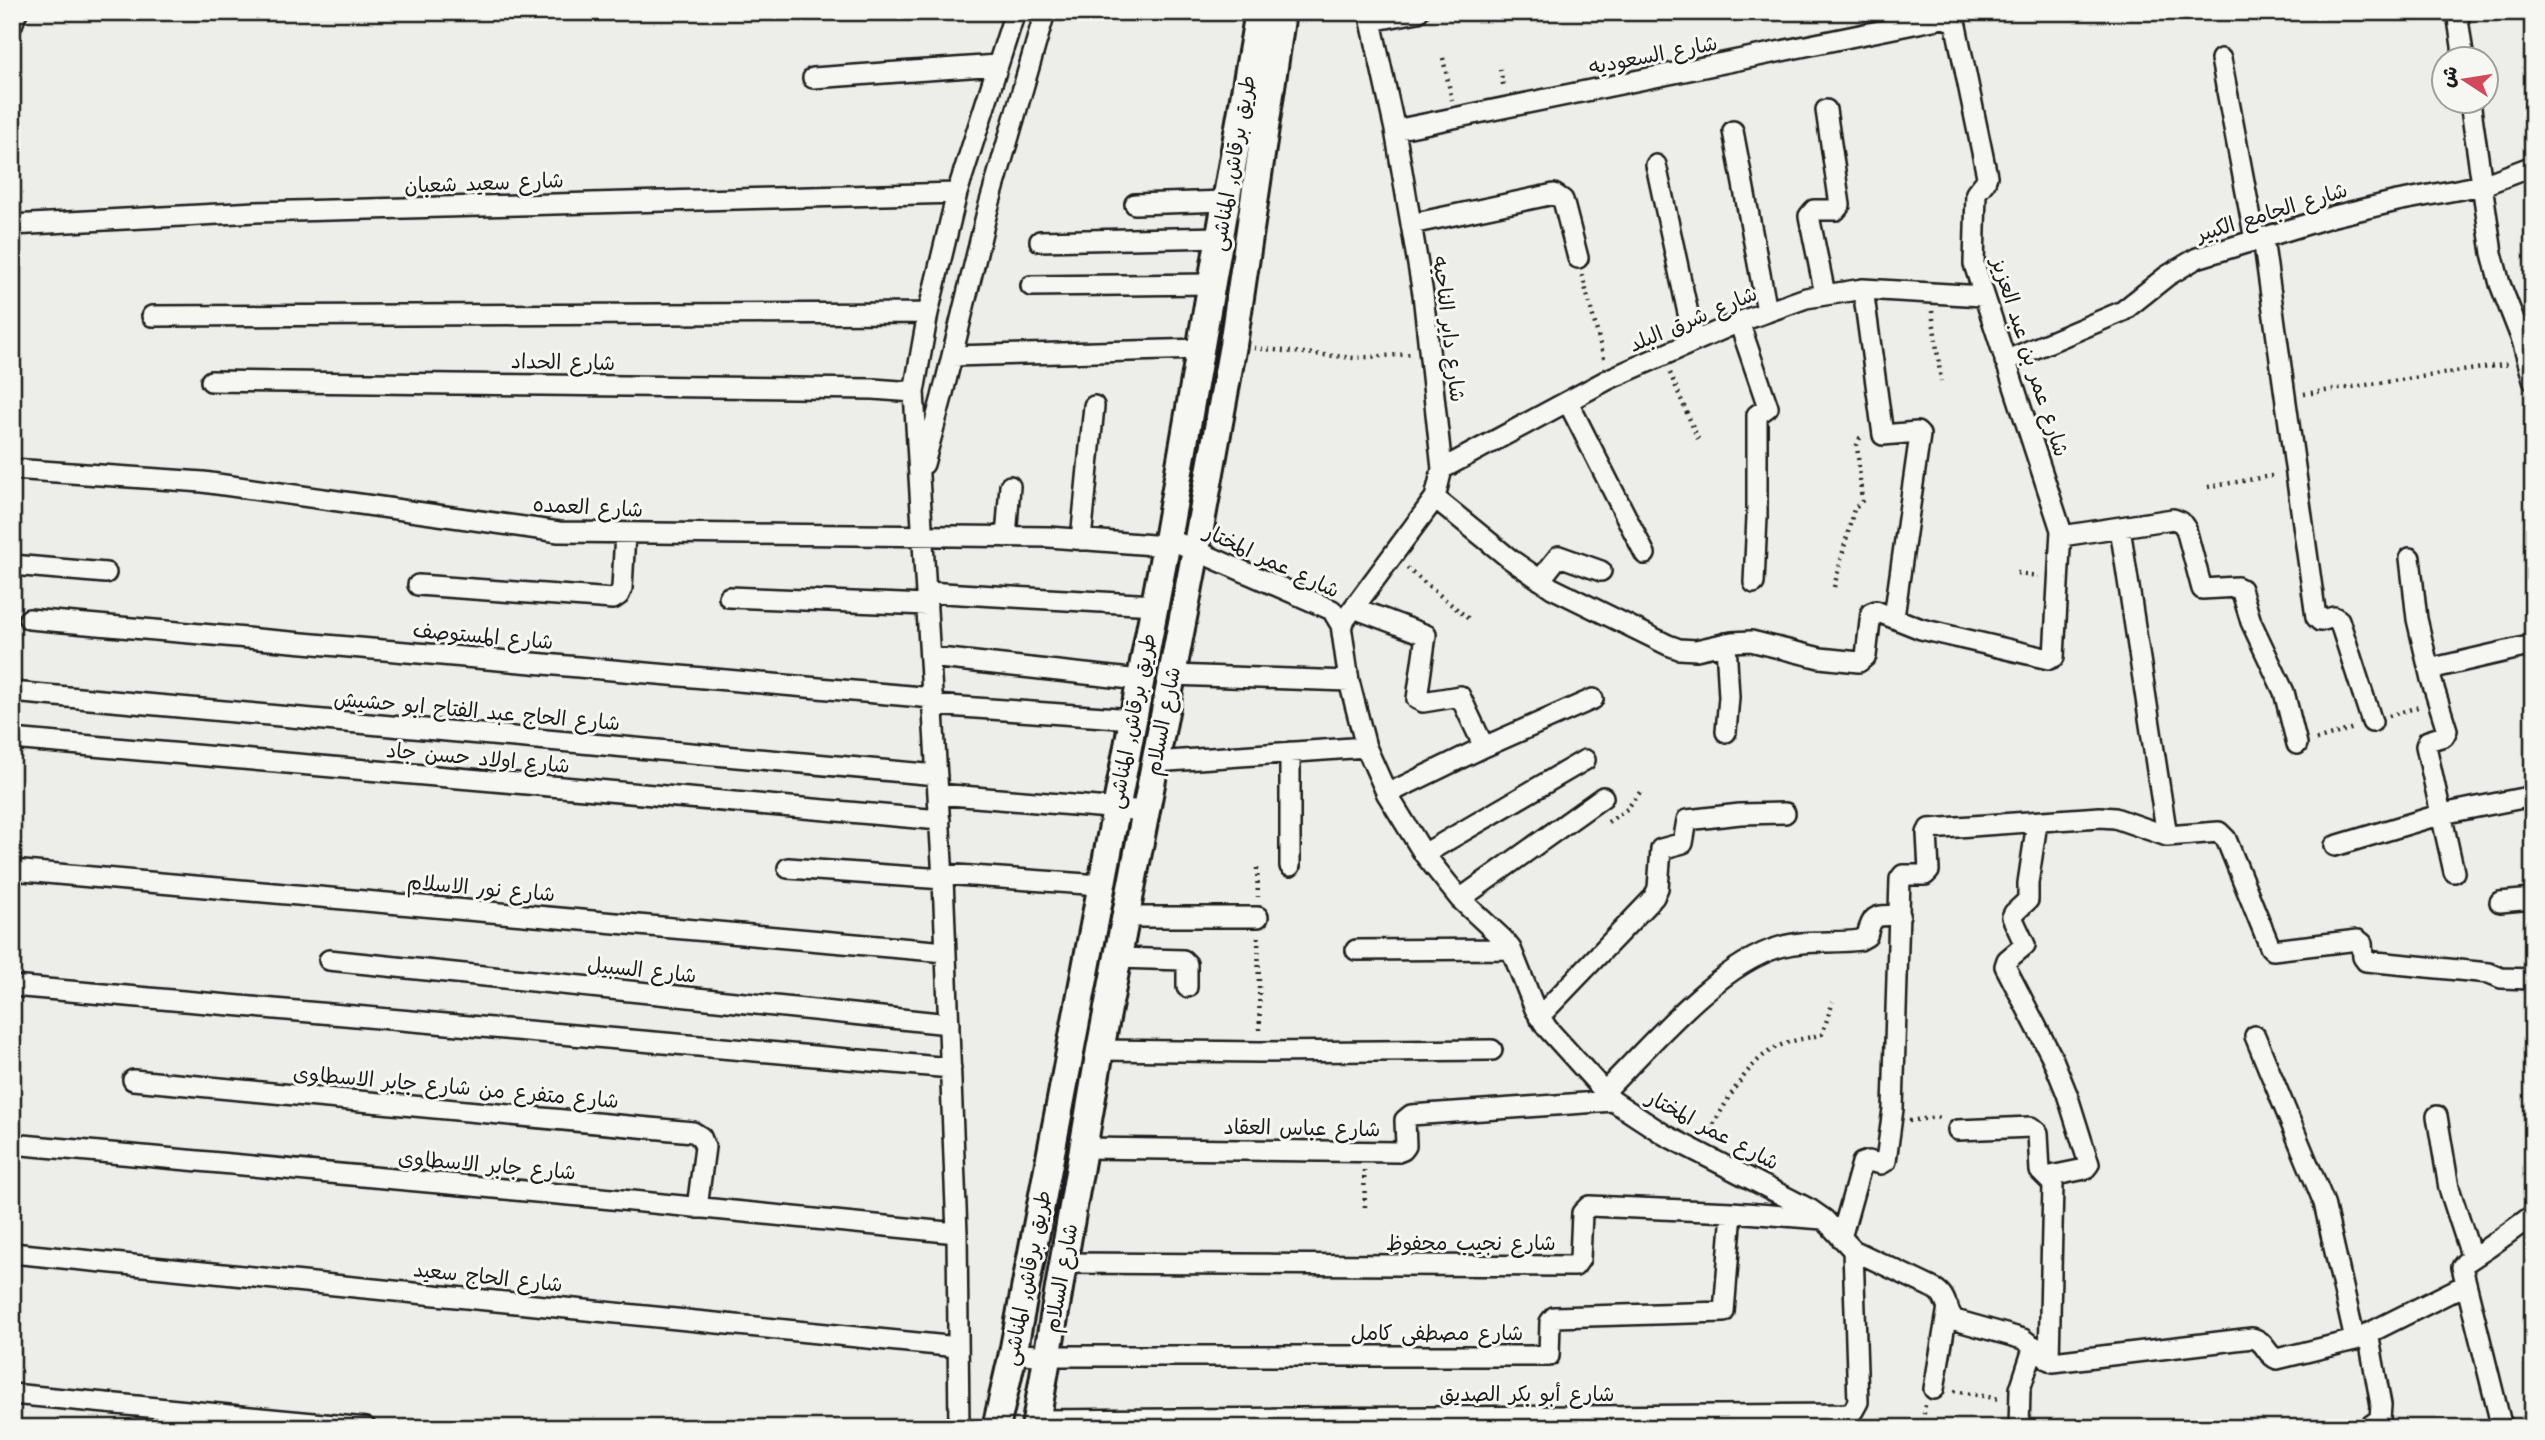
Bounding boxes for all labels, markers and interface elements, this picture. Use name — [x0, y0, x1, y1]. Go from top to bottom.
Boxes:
street label: شارع السعوديه — [1586, 28, 1720, 85]
north arrow — [2430, 46, 2500, 116]
text: ش — [2433, 63, 2467, 90]
street label: طريق برقاش, المناشى — [1203, 73, 1266, 254]
street label: شارع سعيد شعبان — [404, 165, 564, 204]
street label: شارع الجامع الكبير — [2191, 175, 2352, 253]
street label: شارع عمر بن عبد العزيز — [1980, 252, 2076, 461]
street label: شارع داير الناحيه — [1422, 254, 1473, 404]
street label: شارع شرق البلد — [1624, 278, 1763, 362]
street label: شارع الحداد — [511, 346, 615, 381]
street label: شارع العمده — [532, 489, 644, 528]
street label: شارع عمر المختار — [1196, 516, 1344, 608]
street label: شارع المستوصف — [411, 615, 555, 660]
street label: طريق برقاش, المناشى — [1100, 631, 1167, 812]
street label: شارع السلام — [1138, 664, 1191, 778]
street label: شارع الحاج عبد الفتاح ابو حشيش — [332, 684, 621, 741]
street label: شارع اولاد حسن جاد — [385, 735, 571, 784]
street label: شارع نور الاسلام — [405, 867, 556, 912]
street label: شارع السبيل — [586, 949, 698, 994]
street label: شارع متفرع من شارع جابر الاسطاوى — [292, 1058, 620, 1119]
street label: شارع عمر المختار — [1638, 1082, 1784, 1180]
street label: شارع عباس العقاد — [1223, 1112, 1381, 1147]
street label: شارع جابر الاسطاوى — [397, 1142, 577, 1191]
street label: طريق برقاش, المناشى — [995, 1188, 1062, 1369]
street label: شارع السلام — [1037, 1221, 1088, 1335]
street label: شارع نجيب محفوظ — [1386, 1228, 1556, 1261]
street label: شارع الحاج سعيد — [411, 1254, 564, 1303]
street label: شارع مصطفى كامل — [1351, 1318, 1523, 1351]
street label: شارع أبو بكر الصديق — [1440, 1379, 1614, 1412]

